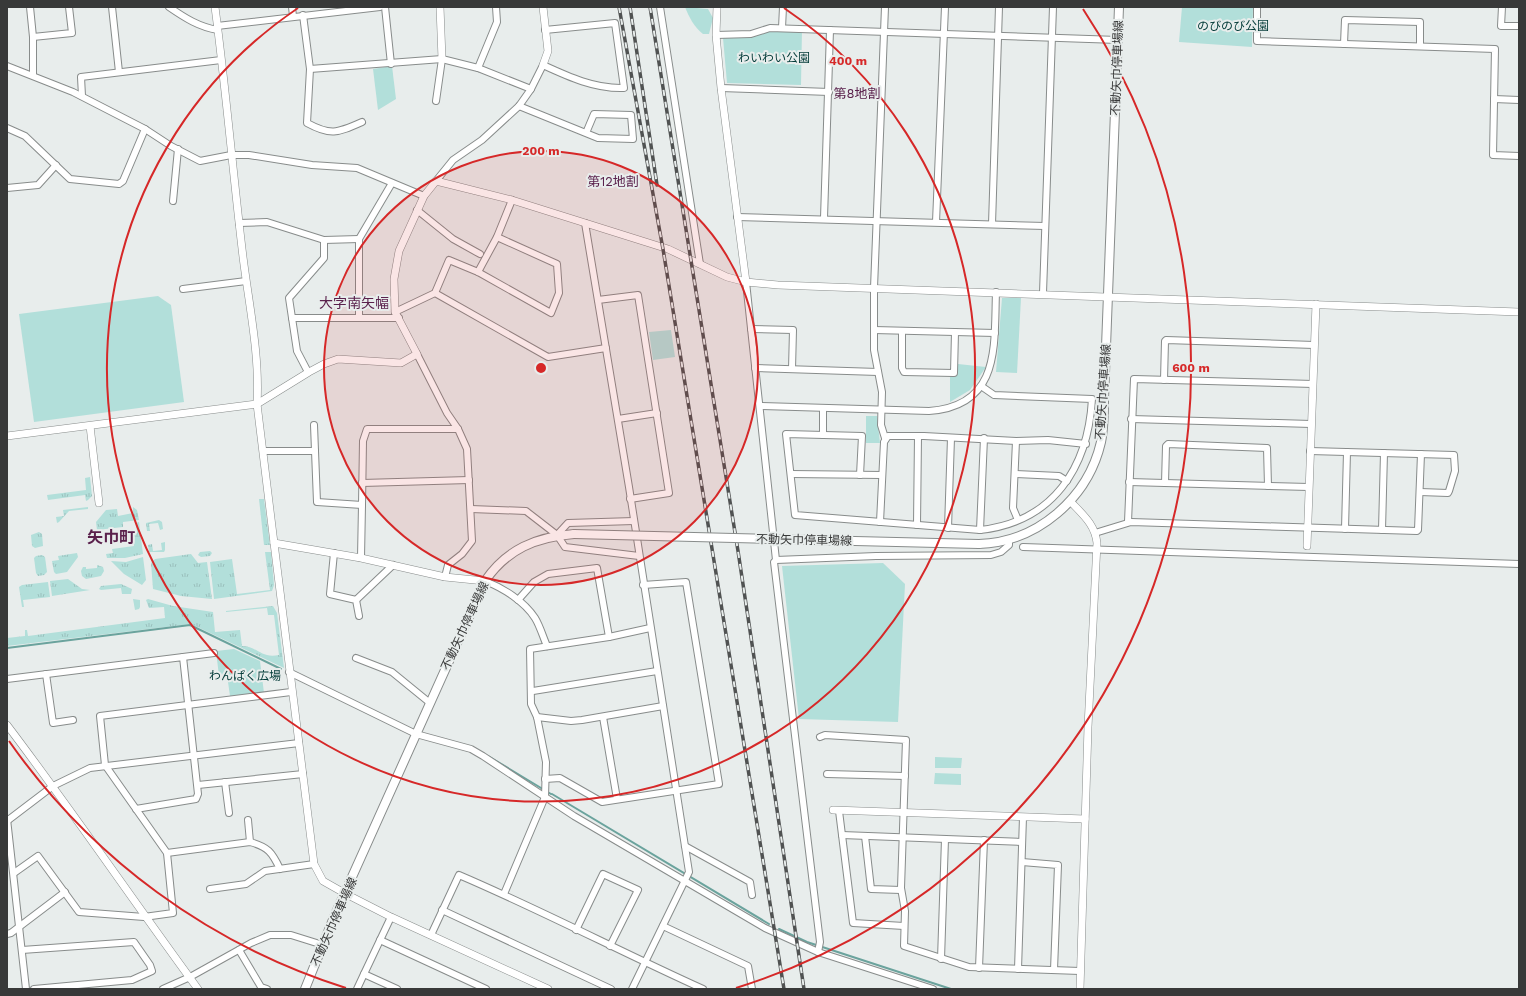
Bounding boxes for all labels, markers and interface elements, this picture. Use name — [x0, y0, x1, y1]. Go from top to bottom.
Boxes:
park label: のびのび公園 — [1197, 19, 1269, 33]
street label: 不動矢巾停車場線 — [1108, 20, 1126, 116]
park label: わいわい公園 — [738, 51, 810, 65]
text: 400 m — [829, 54, 867, 68]
district label: 第8地割 — [833, 86, 881, 101]
text: 200 m — [522, 144, 560, 158]
district label: 第12地割 — [587, 174, 639, 189]
district label: 大字南矢幅 — [319, 295, 389, 311]
street label: 不動矢巾停車場線 — [1093, 344, 1113, 440]
centre of rings — [534, 361, 548, 375]
text: 600 m — [1172, 361, 1210, 375]
district label: 矢巾町 — [87, 528, 135, 547]
street label: 不動矢巾停車場線 — [756, 532, 852, 548]
street label: 不動矢巾停車場線 — [438, 580, 492, 672]
park label: わんぱく広場 — [209, 669, 281, 683]
street label: 不動矢巾停車場線 — [308, 875, 360, 969]

